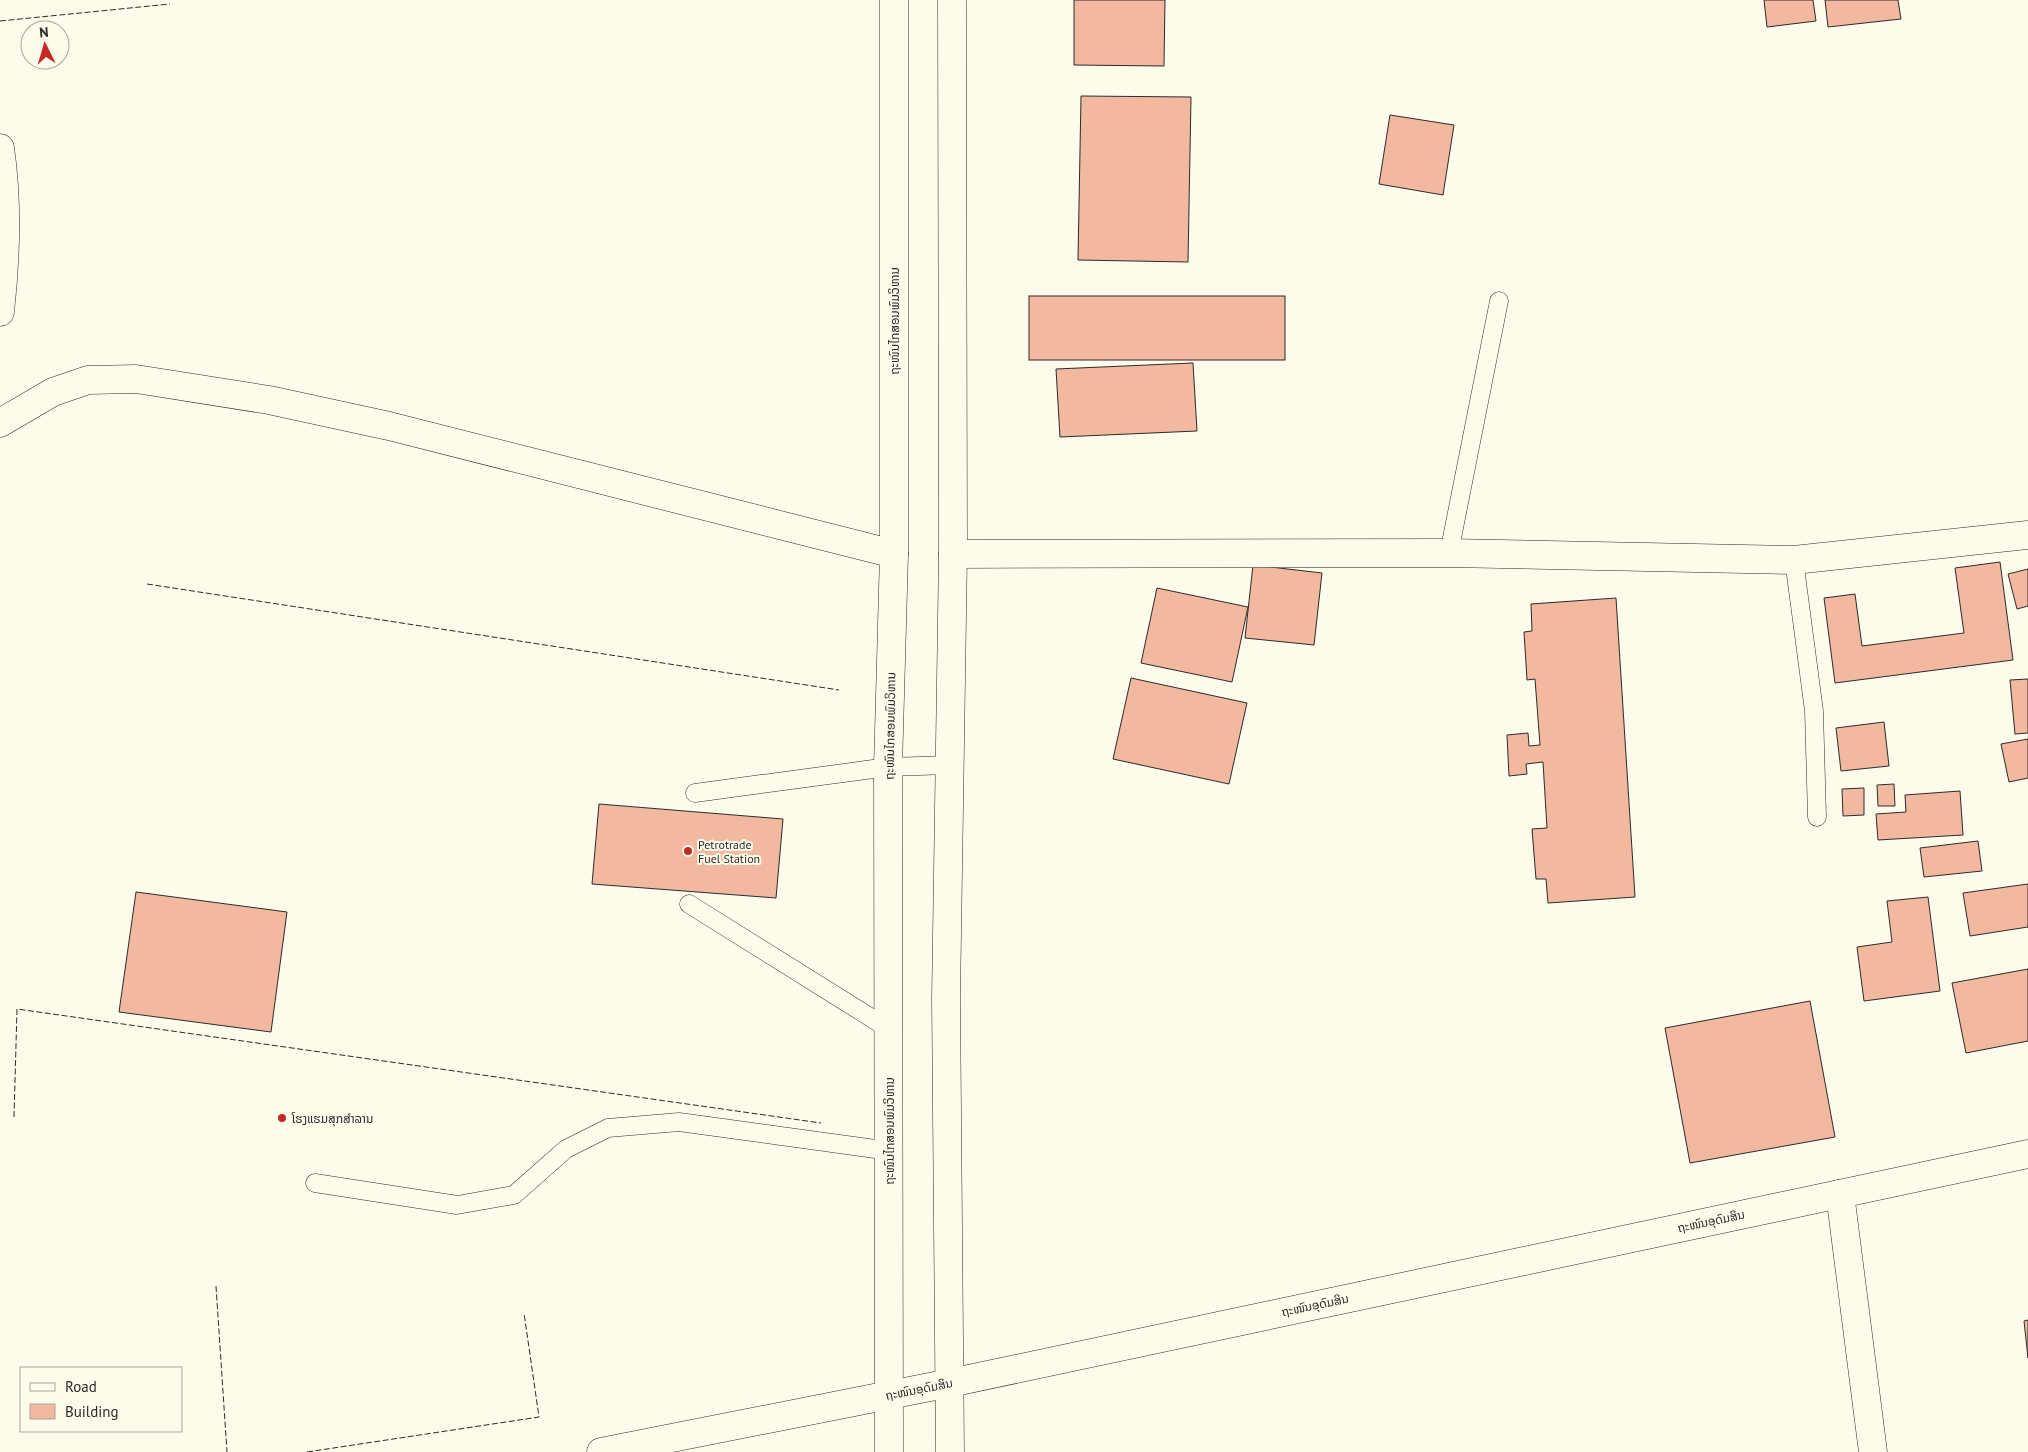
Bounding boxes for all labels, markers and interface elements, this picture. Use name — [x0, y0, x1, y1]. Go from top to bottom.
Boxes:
north arrow — [20, 20, 70, 70]
text: N — [38, 23, 49, 41]
street label: ຖະໜົນໄກສອນພົມວິຫານ — [887, 267, 902, 375]
street label: ຖະໜົນໄກສອນພົມວິຫານ — [882, 672, 898, 780]
place label: Petrotrade Fuel Station — [698, 837, 760, 866]
marker: Petrotrade Fuel Station — [682, 845, 694, 857]
street label: ຖະໜົນໄກສອນພົມວິຫານ — [882, 1077, 897, 1185]
place label: ໂຮງແຮມສຸກສໍາລານ — [291, 1111, 373, 1127]
marker: ໂຮງແຮມສຸກສໍາລານ — [276, 1112, 288, 1124]
street label: ຖະໜົນອຸດົມສິນ — [1676, 1207, 1746, 1236]
street label: ຖະໜົນອຸດົມສິນ — [1280, 1291, 1350, 1320]
legend — [20, 1367, 182, 1432]
street label: ຖະໜົນອຸດົມສິນ — [884, 1375, 954, 1404]
text: Road — [65, 1377, 97, 1396]
text: Building — [65, 1402, 119, 1421]

